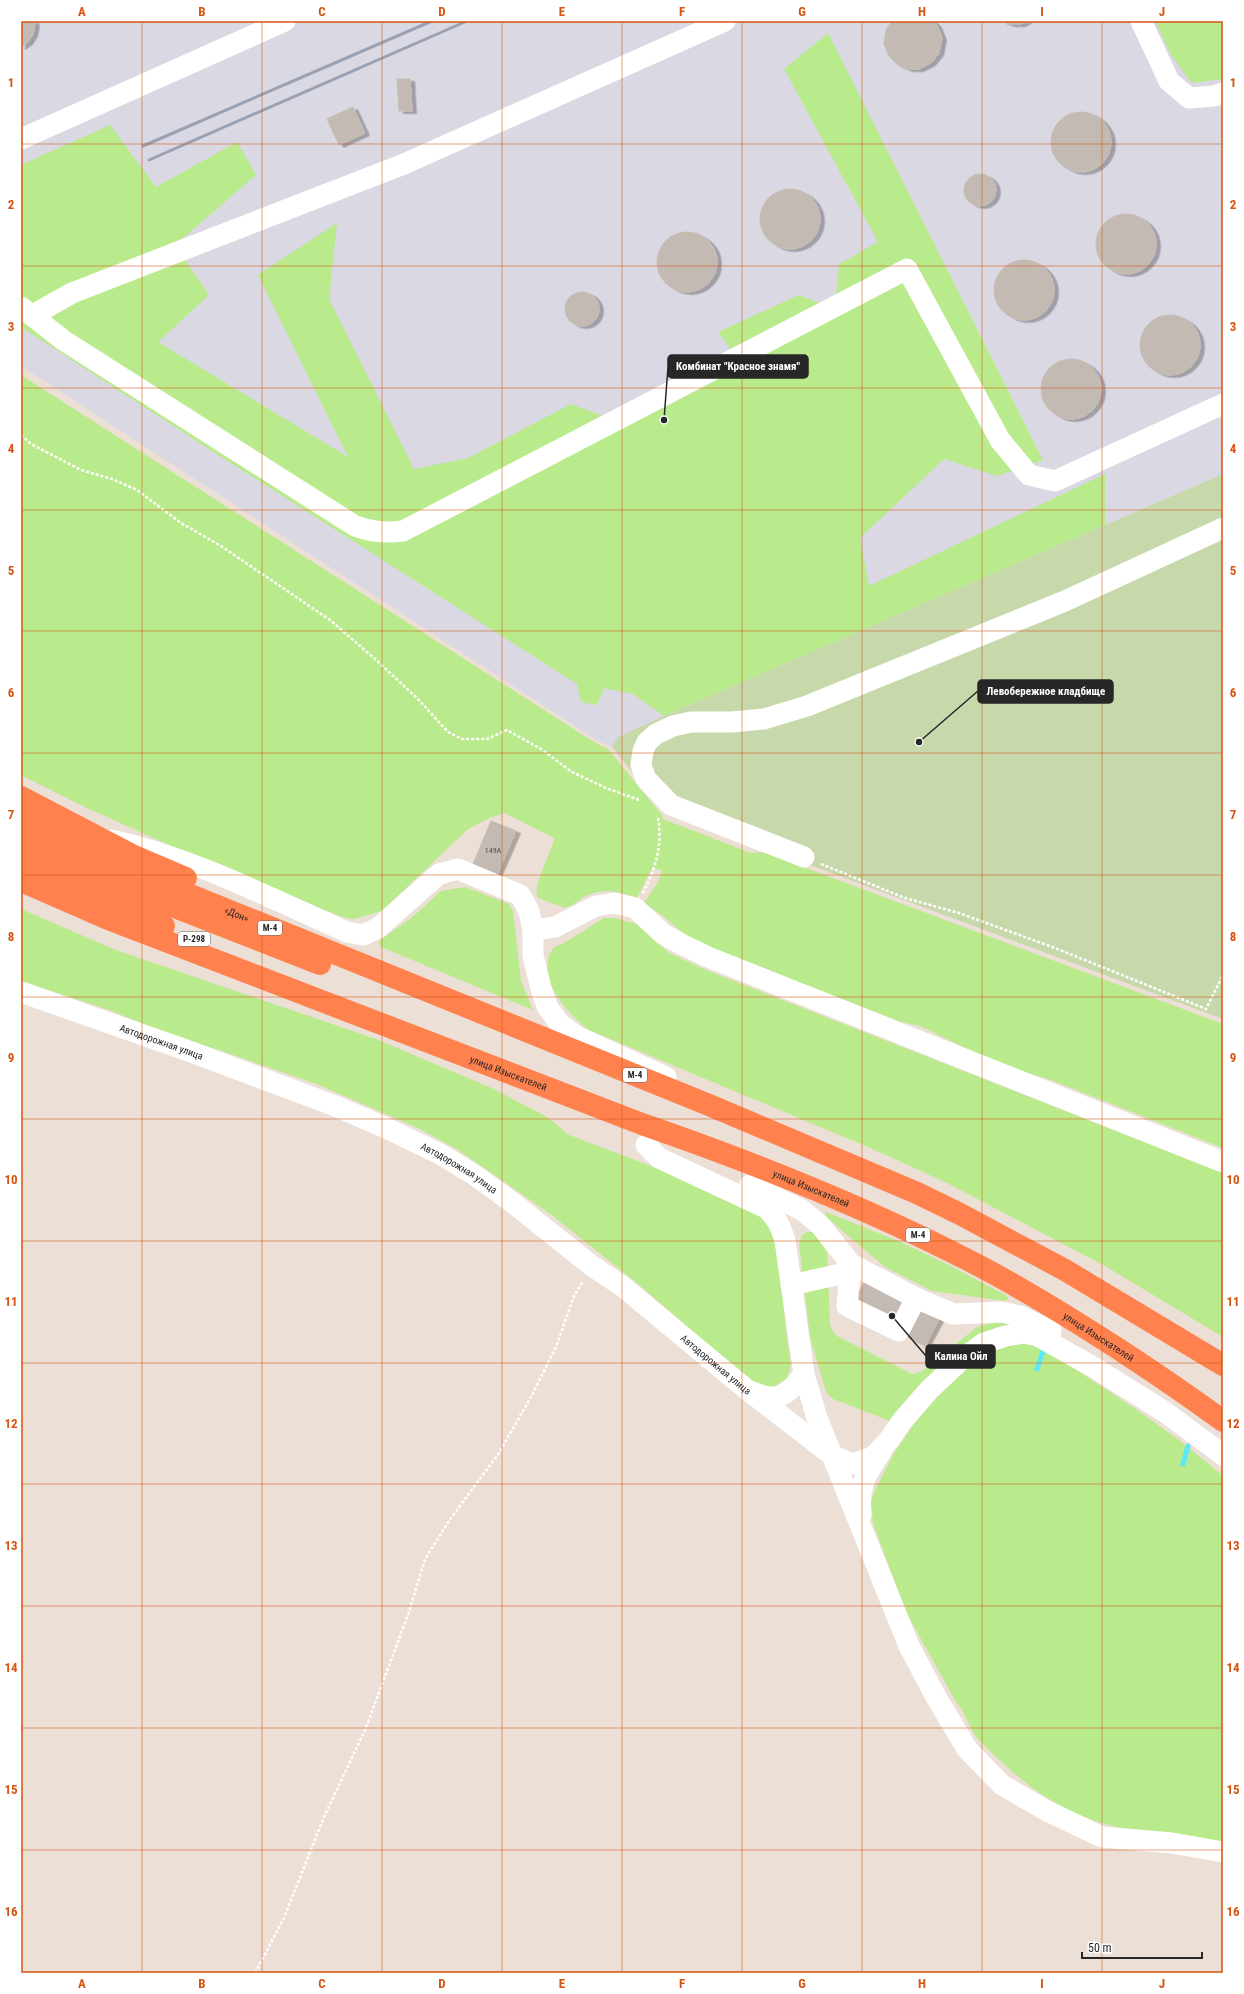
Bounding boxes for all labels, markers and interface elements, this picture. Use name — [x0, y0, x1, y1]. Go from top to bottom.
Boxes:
text: A — [78, 4, 86, 19]
text: B — [198, 4, 206, 19]
text: C — [318, 4, 326, 19]
text: D — [438, 4, 446, 19]
text: E — [559, 4, 566, 19]
text: F — [679, 4, 685, 19]
text: G — [798, 4, 806, 19]
text: H — [918, 4, 926, 19]
text: I — [1040, 4, 1044, 19]
text: J — [1159, 4, 1165, 19]
text: 1 — [8, 75, 14, 90]
text: 1 — [1230, 75, 1236, 90]
text: 2 — [8, 197, 15, 212]
text: 2 — [1230, 197, 1237, 212]
text: 3 — [8, 319, 14, 334]
text: 3 — [1230, 319, 1236, 334]
callout: Комбинат "Красное знамя" — [668, 355, 808, 378]
text: Комбинат "Красное знамя" — [676, 360, 800, 373]
text: 4 — [8, 441, 15, 456]
text: 4 — [1230, 441, 1237, 456]
text: 5 — [8, 563, 15, 578]
text: 5 — [1230, 563, 1237, 578]
callout: Левобережное кладбище — [978, 680, 1113, 703]
text: 6 — [8, 685, 15, 700]
text: Левобережное кладбище — [987, 685, 1105, 698]
text: 6 — [1230, 685, 1237, 700]
text: 7 — [8, 807, 15, 822]
text: 7 — [1230, 807, 1237, 822]
house number: 149А — [485, 846, 502, 855]
street label: «Дон» — [223, 904, 250, 924]
road number: М-4 — [258, 921, 282, 935]
text: 8 — [8, 929, 14, 944]
text: 8 — [1230, 929, 1236, 944]
road number: Р-298 — [178, 932, 210, 946]
street label: Автодорожная улица — [118, 1022, 205, 1062]
text: 9 — [8, 1050, 14, 1065]
text: 9 — [1230, 1050, 1236, 1065]
street label: улица Изыскателей — [468, 1053, 548, 1093]
road number: М-4 — [623, 1068, 647, 1082]
street label: Автодорожная улица — [419, 1141, 499, 1196]
street label: улица Изыскателей — [771, 1168, 851, 1209]
text: 10 — [4, 1172, 18, 1187]
text: 10 — [1226, 1172, 1240, 1187]
road number: М-4 — [906, 1228, 930, 1242]
text: 11 — [4, 1294, 18, 1309]
text: 11 — [1226, 1294, 1240, 1309]
street label: улица Изыскателей — [1061, 1310, 1136, 1364]
street label: Автодорожная улица — [679, 1332, 753, 1397]
callout: Калина Ойл — [926, 1345, 995, 1368]
text: Калина Ойл — [934, 1350, 988, 1363]
text: 12 — [4, 1416, 18, 1431]
text: 12 — [1226, 1416, 1240, 1431]
text: 13 — [4, 1538, 18, 1553]
text: 13 — [1226, 1538, 1240, 1553]
text: 14 — [4, 1660, 18, 1675]
text: 14 — [1226, 1660, 1240, 1675]
text: 15 — [4, 1782, 18, 1797]
text: 15 — [1226, 1782, 1240, 1797]
text: 16 — [4, 1904, 18, 1919]
text: 16 — [1226, 1904, 1240, 1919]
scale bar — [1082, 1934, 1202, 1960]
text: 50 m — [1088, 1941, 1112, 1955]
text: A — [78, 1976, 86, 1991]
text: B — [198, 1976, 206, 1991]
text: C — [318, 1976, 326, 1991]
text: D — [438, 1976, 446, 1991]
text: E — [559, 1976, 566, 1991]
text: F — [679, 1976, 685, 1991]
text: G — [798, 1976, 806, 1991]
text: H — [918, 1976, 926, 1991]
text: I — [1040, 1976, 1044, 1991]
text: J — [1159, 1976, 1165, 1991]

